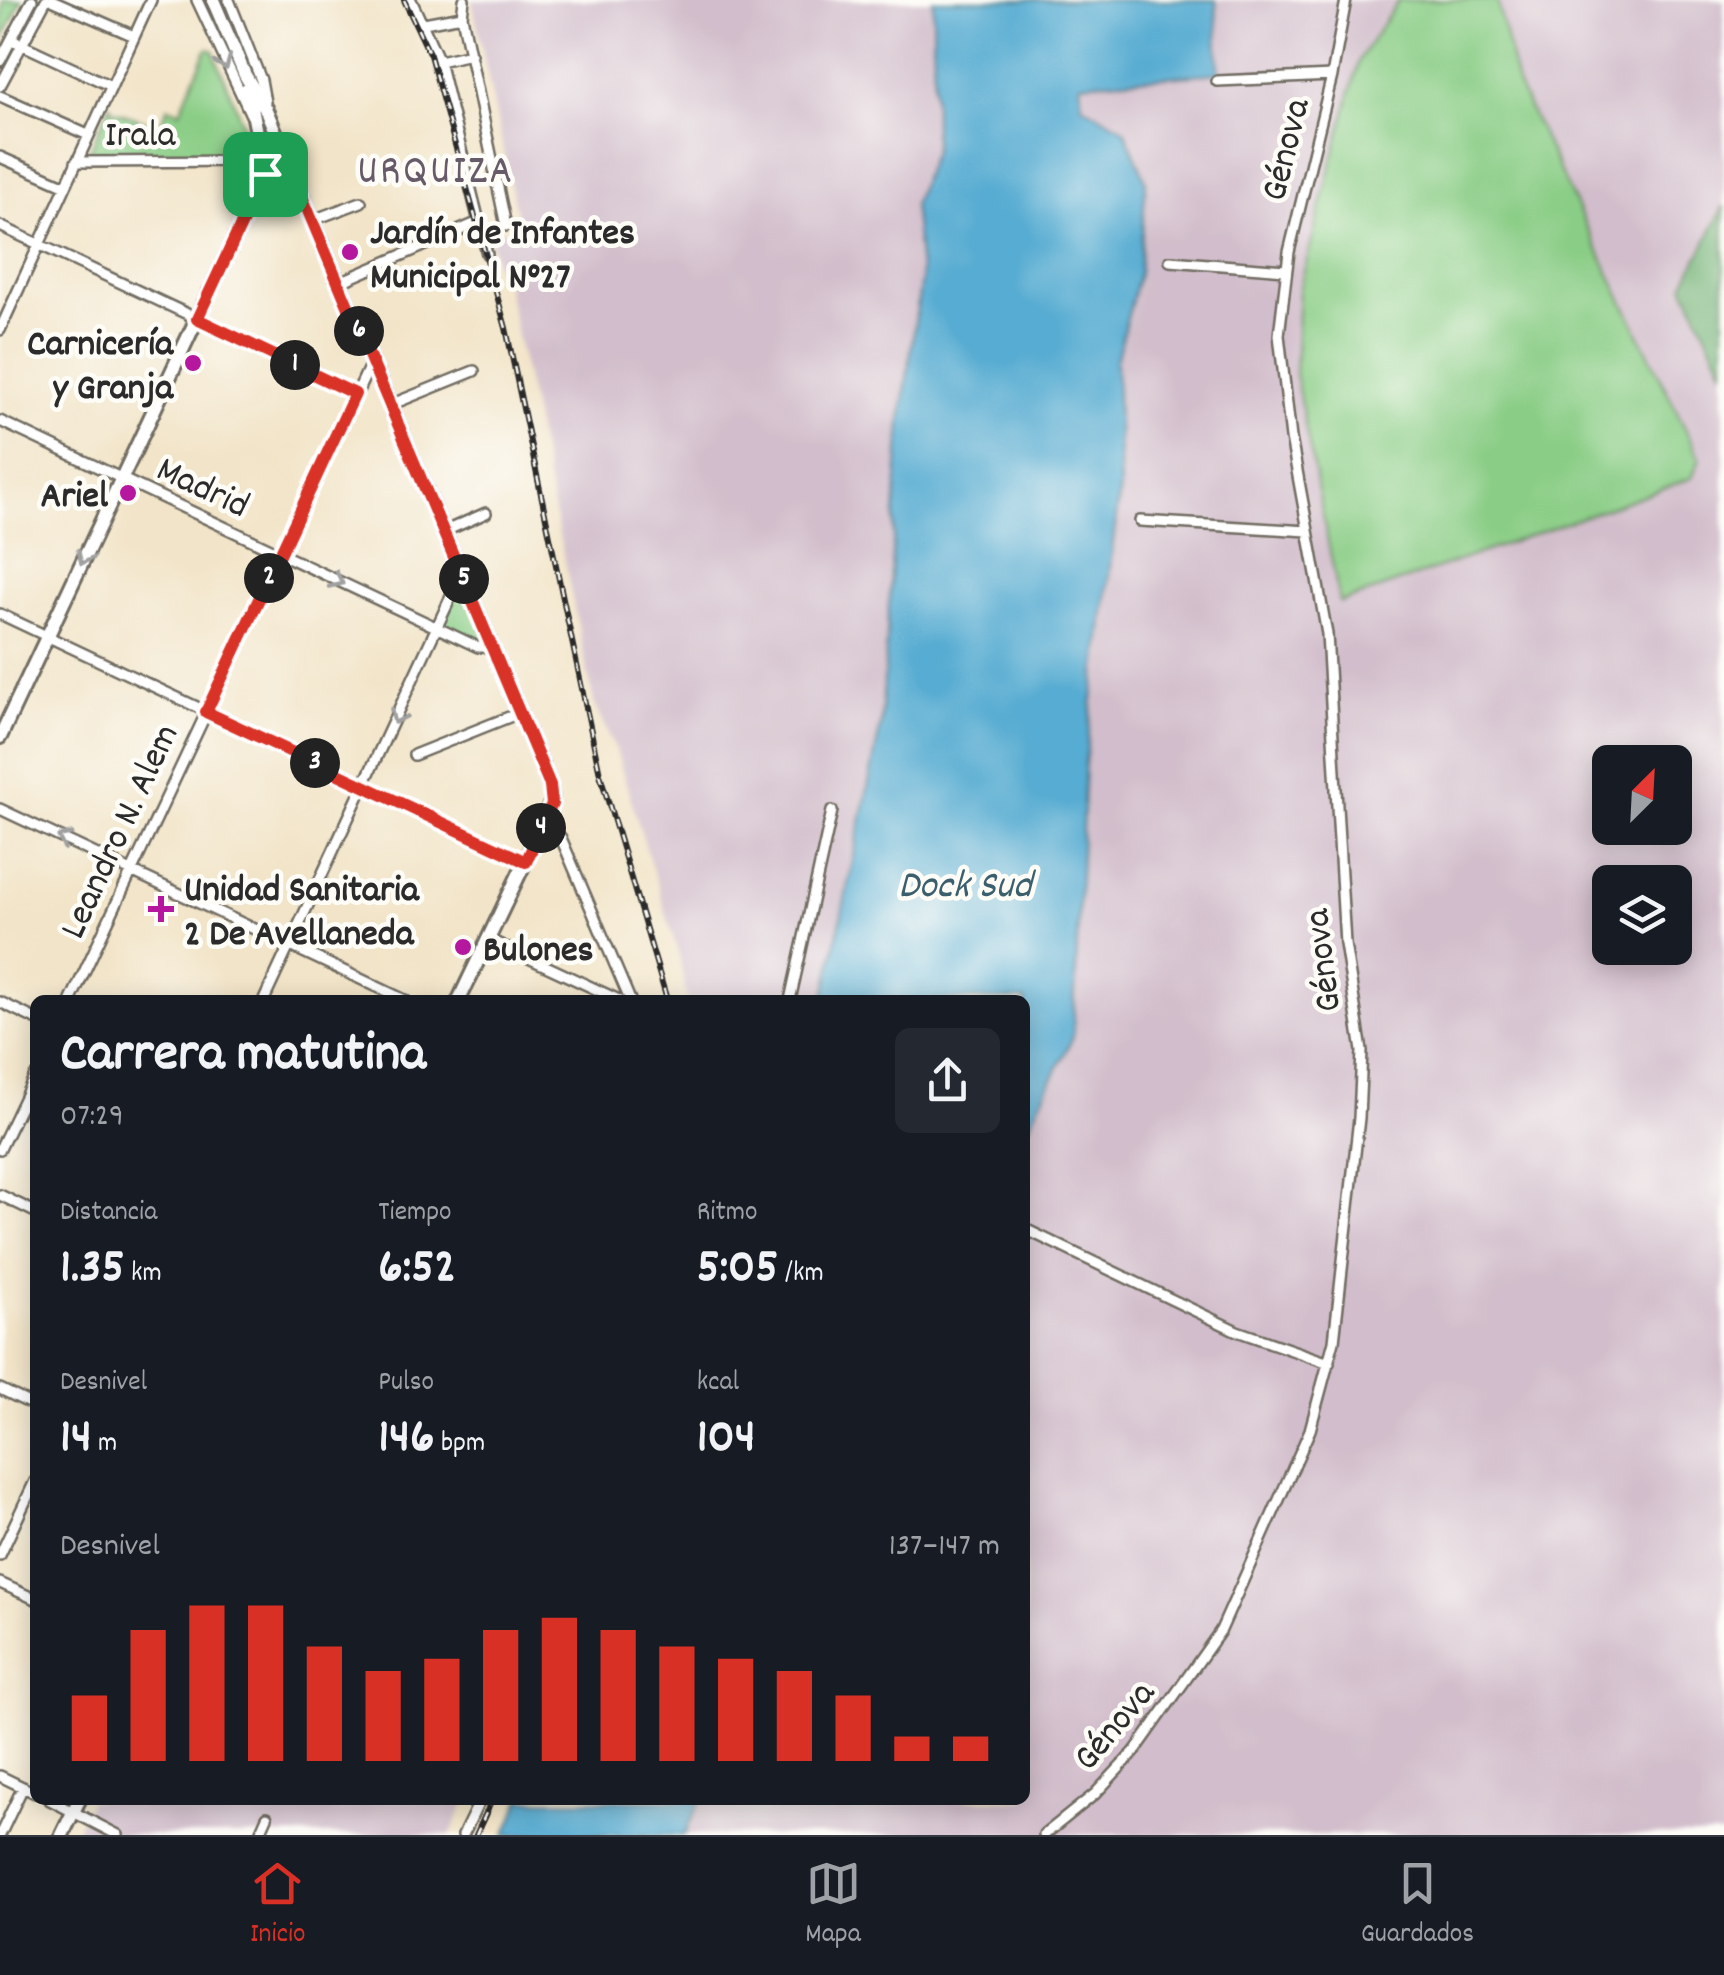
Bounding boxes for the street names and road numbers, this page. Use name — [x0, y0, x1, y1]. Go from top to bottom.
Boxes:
street label: Génova — [1249, 92, 1328, 207]
street label: Irala — [105, 110, 176, 165]
street label: Madrid — [146, 445, 257, 535]
street label: Leandro N. Alem — [48, 716, 196, 949]
street label: Génova — [1292, 904, 1359, 1015]
street label: Génova — [1062, 1669, 1171, 1785]

